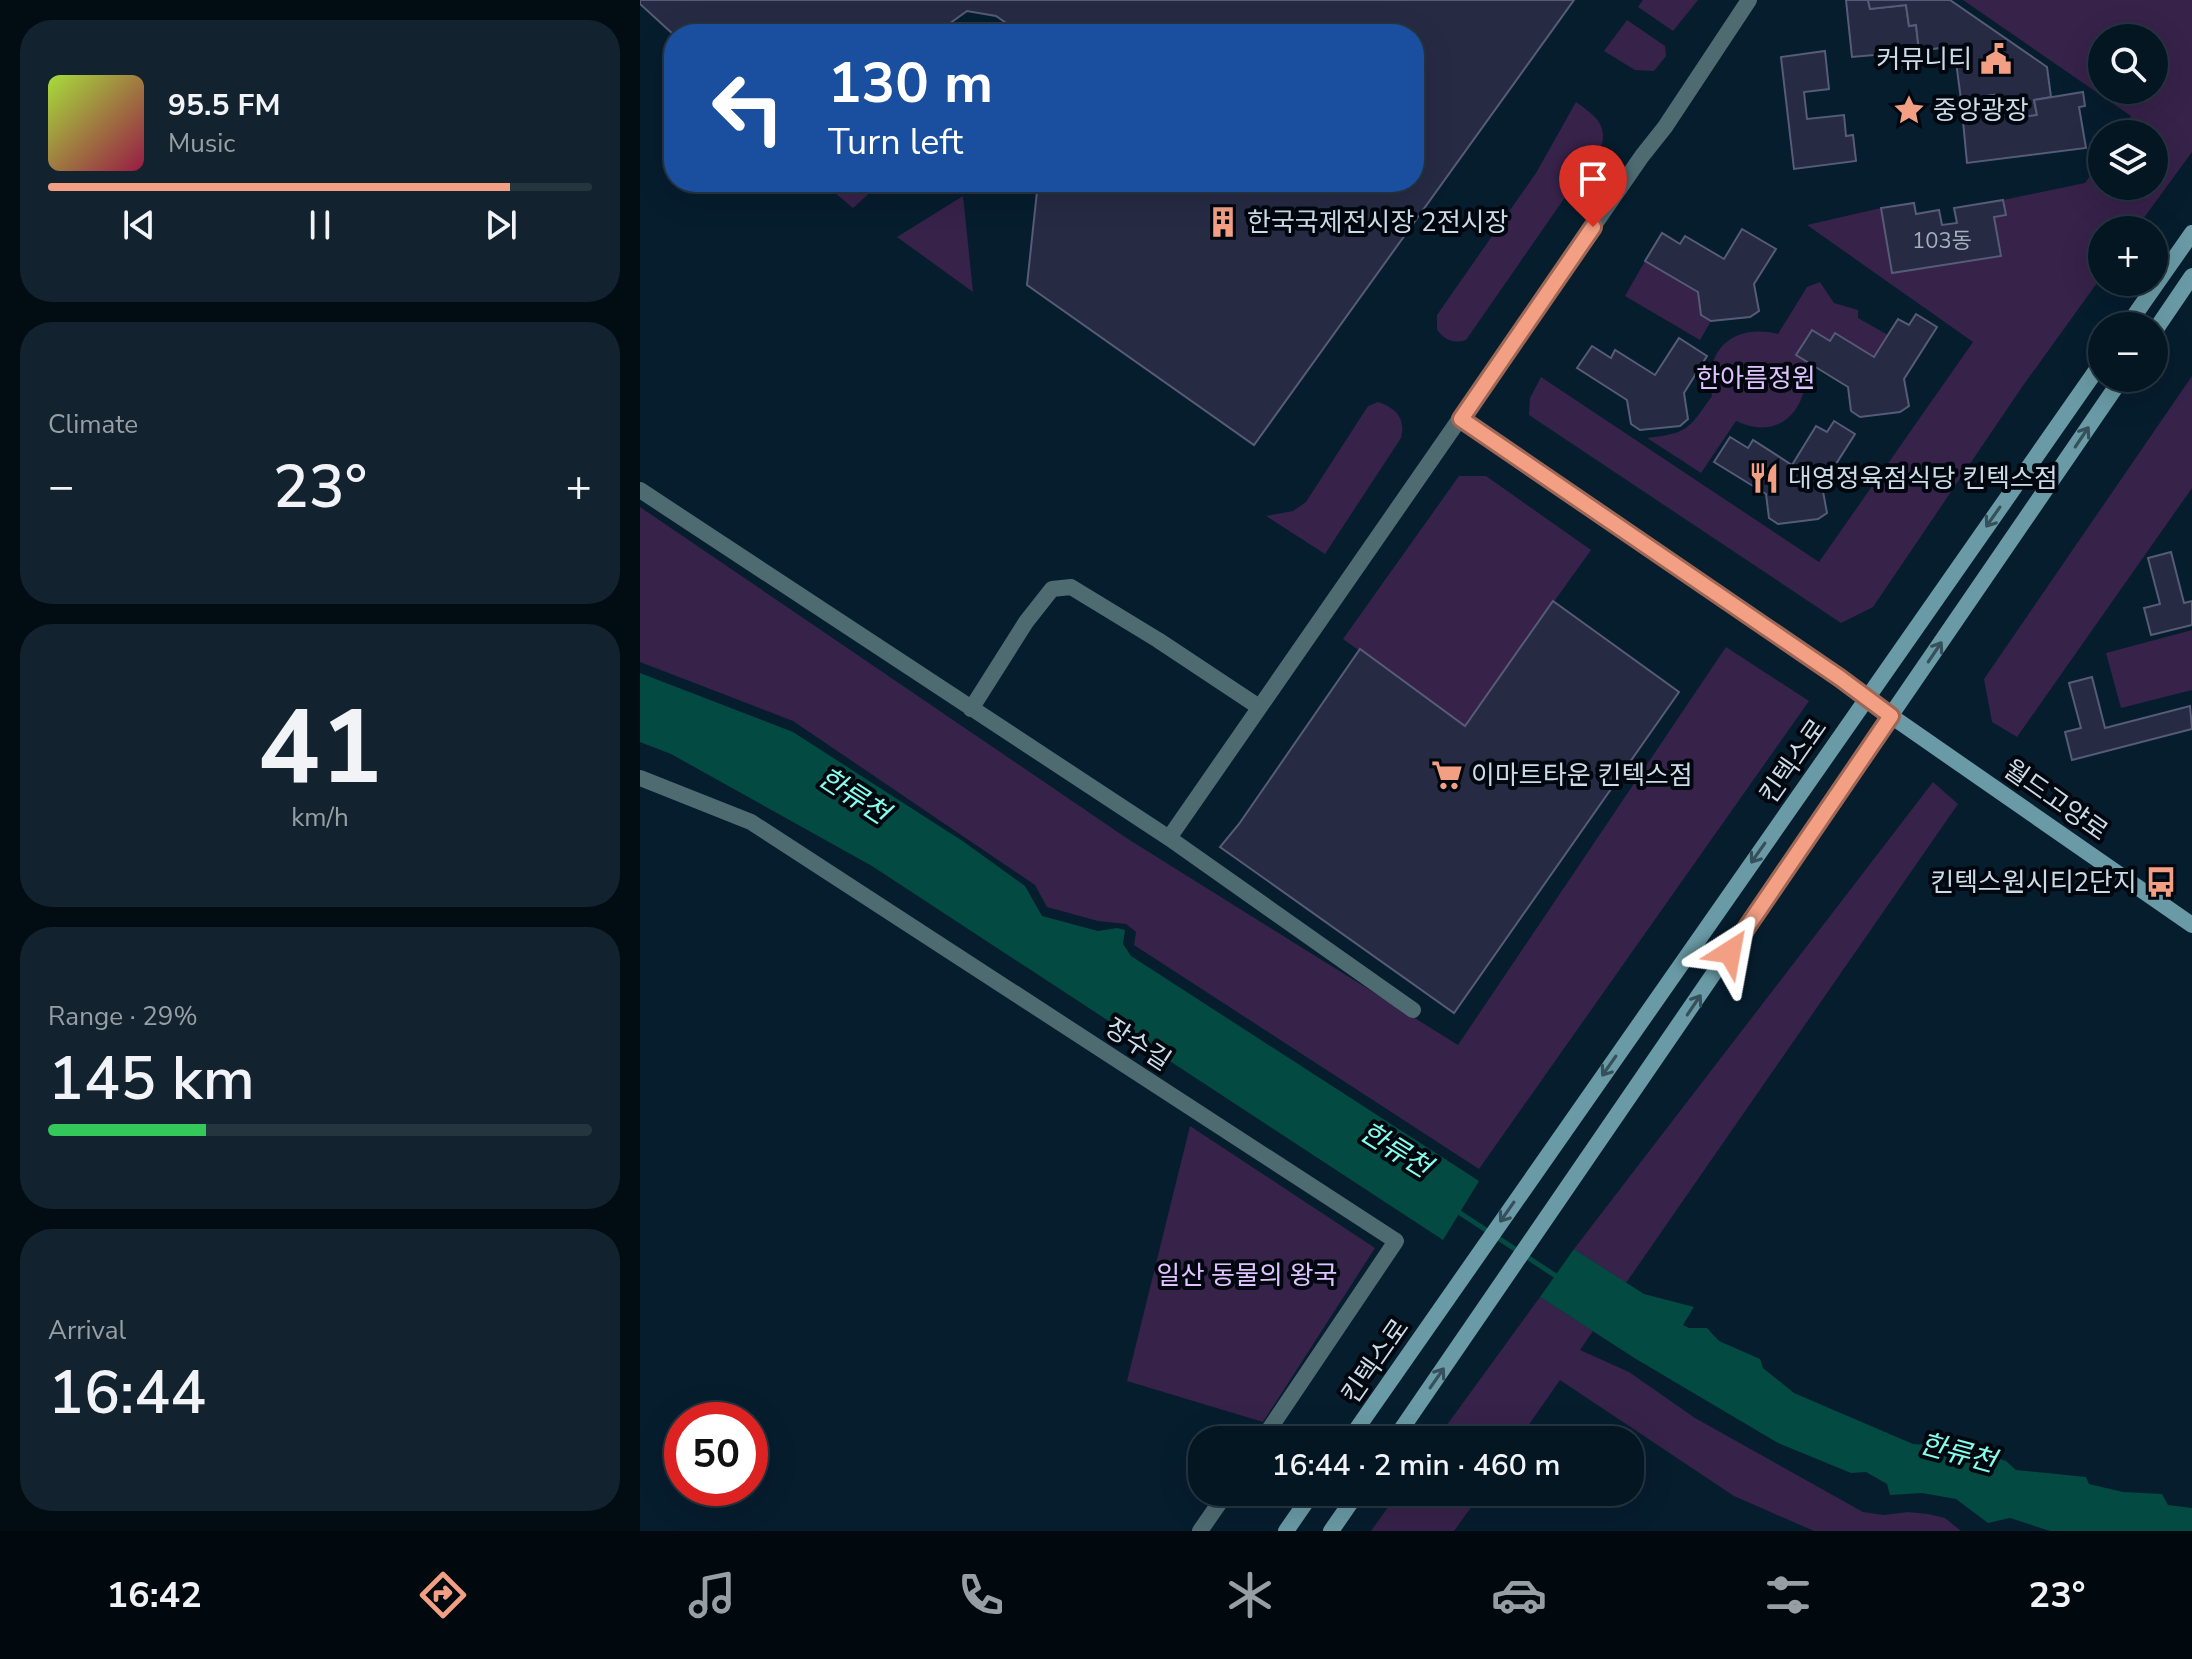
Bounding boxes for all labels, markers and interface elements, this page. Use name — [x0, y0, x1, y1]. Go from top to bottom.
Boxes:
map controls — [2088, 24, 2168, 392]
button: search — [2088, 24, 2168, 104]
place label: 커뮤니티 — [1876, 42, 1972, 77]
public building icon: 커뮤니티 — [1979, 42, 2013, 76]
text: 130 m — [828, 45, 993, 122]
icon: left — [696, 56, 800, 160]
text: 95.5 FM — [168, 85, 280, 126]
place icon: 중앙광장 — [1892, 93, 1926, 127]
place label: 중앙광장 — [1933, 93, 2029, 128]
text: Turn left — [828, 118, 963, 167]
button: layers — [2088, 120, 2168, 200]
text: Music — [168, 126, 235, 161]
pin — [1559, 145, 1627, 227]
icon: arrive — [1571, 157, 1615, 201]
icon: previous — [117, 203, 161, 247]
icon: pause — [298, 203, 342, 247]
icon: next — [479, 203, 523, 247]
building icon: 한국국제전시장 2전시장 — [1206, 205, 1240, 239]
place label: 한국국제전시장 2전시장 — [1247, 205, 1508, 240]
button: + — [2088, 216, 2168, 296]
house number: 103동 — [1912, 226, 1972, 256]
button: − — [2088, 312, 2168, 392]
park label: 한아름정원 — [1696, 361, 1816, 396]
text: Climate — [48, 407, 138, 442]
one-way arrow — [2074, 427, 2090, 449]
text: 23° — [273, 446, 367, 528]
text: − — [48, 457, 74, 517]
text: + — [566, 457, 592, 517]
restaurant icon: 대영정육점식당 킨텍스점 — [1747, 461, 1781, 495]
place label: 대영정육점식당 킨텍스점 — [1788, 461, 2058, 496]
one-way arrow — [1985, 506, 2001, 528]
one-way arrow — [1927, 641, 1944, 663]
text: 41 — [258, 677, 382, 819]
street label: 킨텍스로 — [1752, 712, 1835, 811]
street label: 월드고양로 — [1997, 752, 2115, 849]
supermarket icon: 이마트타운 킨텍스점 — [1430, 758, 1464, 792]
place label: 이마트타운 킨텍스점 — [1471, 758, 1693, 793]
water label: 한류천 — [811, 759, 899, 835]
text: km/h — [291, 800, 349, 835]
one-way arrow — [1750, 841, 1766, 863]
place label: 킨텍스원시티2단지 — [1930, 865, 2137, 900]
bus stop icon: 킨텍스원시티2단지 — [2144, 865, 2178, 899]
position arrow — [1688, 910, 1772, 994]
one-way arrow — [1686, 994, 1702, 1017]
text: Range · 29% — [48, 999, 198, 1034]
street label: 장수길 — [1098, 1010, 1177, 1079]
text: 145 km — [48, 1038, 255, 1120]
one-way arrow — [1601, 1055, 1618, 1076]
water label: 한류천 — [1353, 1113, 1441, 1188]
one-way arrow — [1499, 1201, 1515, 1223]
park label: 일산 동물의 왕국 — [1157, 1258, 1337, 1293]
street label: 킨텍스로 — [1334, 1312, 1417, 1411]
text: Arrival — [48, 1313, 126, 1348]
text: 16:44 — [48, 1352, 206, 1434]
one-way arrow — [1429, 1367, 1445, 1389]
speed limit sign: 50 — [664, 1402, 768, 1506]
water label: 한류천 — [1915, 1425, 2003, 1482]
text: 16:44 · 2 min · 460 m — [1271, 1445, 1561, 1486]
icon: directions — [415, 1567, 471, 1623]
icon: music — [684, 1567, 740, 1623]
icon: phone — [953, 1567, 1009, 1623]
icon: climate — [1222, 1567, 1278, 1623]
icon: car — [1491, 1567, 1547, 1623]
icon: filters — [1760, 1567, 1816, 1623]
text: 16:42 — [106, 1571, 202, 1620]
text: 23° — [2029, 1571, 2085, 1620]

